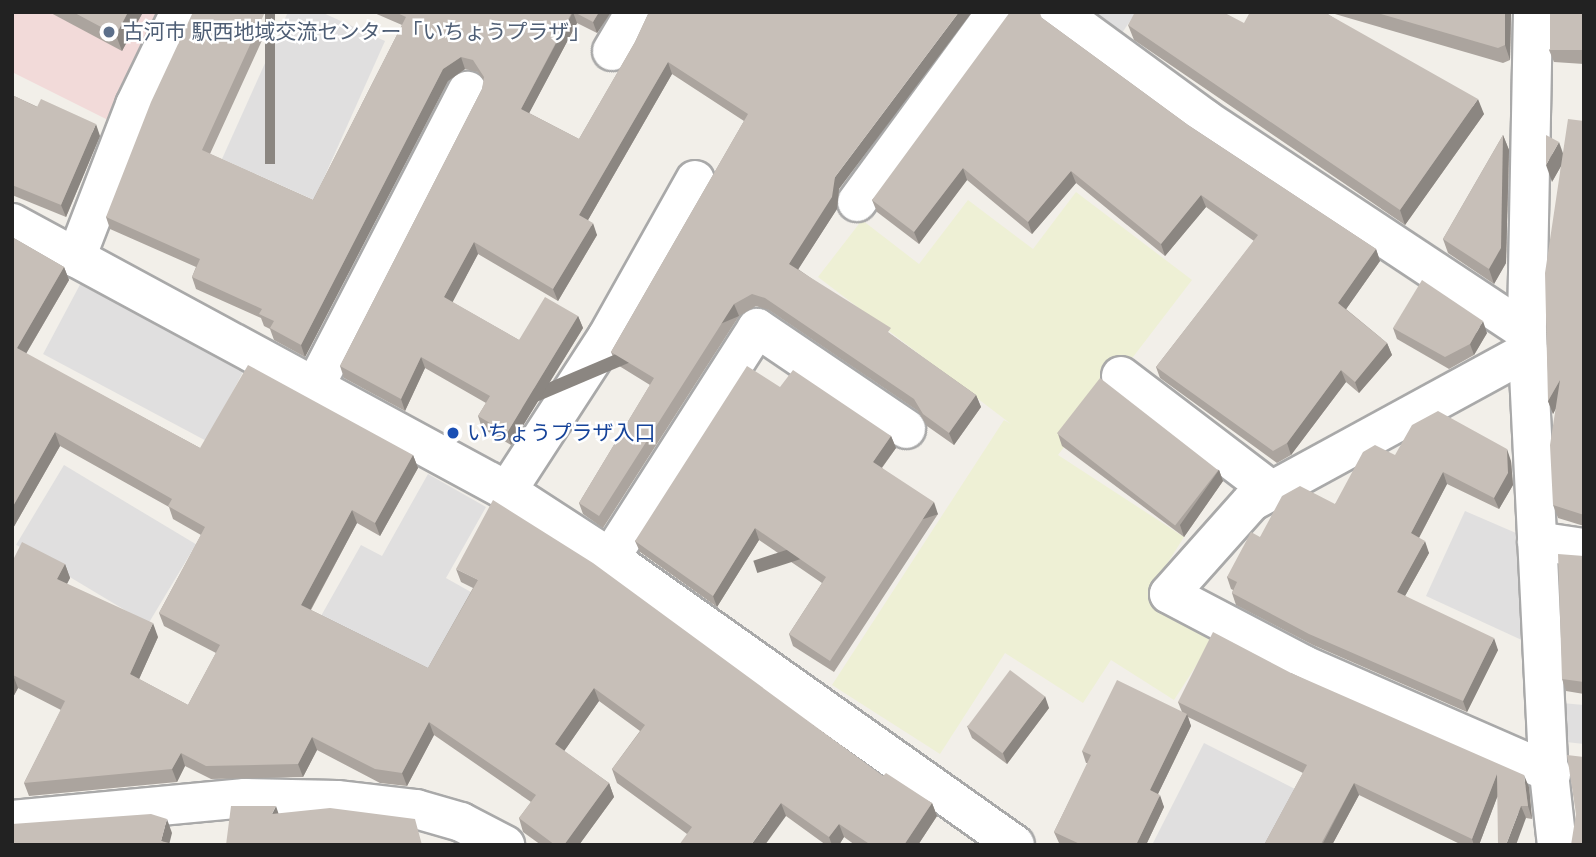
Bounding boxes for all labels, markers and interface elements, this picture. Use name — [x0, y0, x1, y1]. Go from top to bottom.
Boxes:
place label: 古河市 駅西地域交流センター「いちょうプラザ」 — [123, 19, 591, 45]
marker: 古河市 駅西地域交流センター「いちょうプラザ」 — [101, 24, 117, 40]
place label: いちょうプラザ入口 — [467, 420, 656, 446]
marker: いちょうプラザ入口 — [445, 425, 461, 441]

